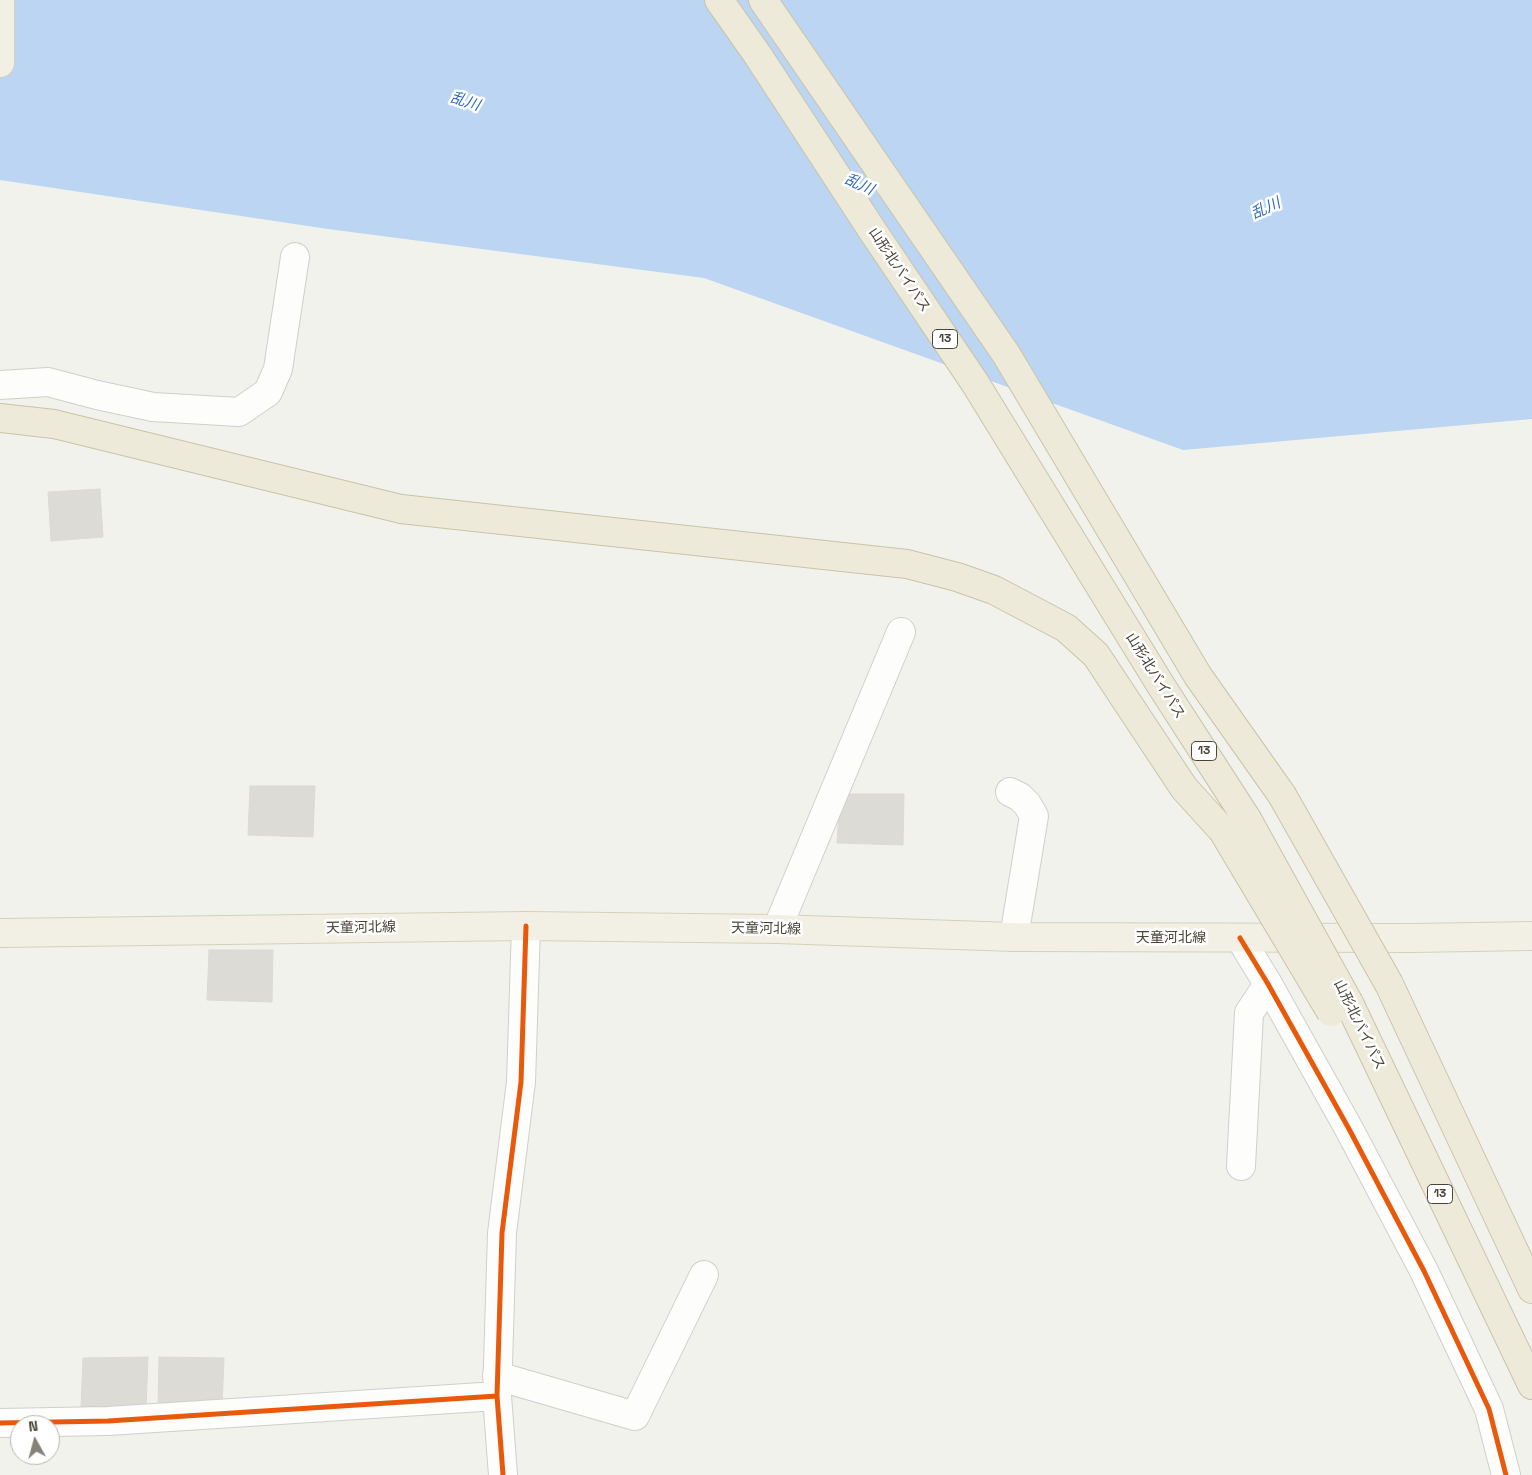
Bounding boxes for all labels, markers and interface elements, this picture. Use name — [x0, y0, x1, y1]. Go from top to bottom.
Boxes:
water label: 乱川 — [448, 89, 482, 115]
water label: 乱川 — [842, 171, 876, 199]
water label: 乱川 — [1249, 195, 1283, 223]
street label: 山形北バイパス — [865, 225, 933, 315]
road number: 13 — [932, 329, 958, 348]
street label: 山形北バイパス — [1122, 630, 1188, 722]
road number: 13 — [1192, 741, 1216, 760]
street label: 天童河北線 — [326, 919, 396, 937]
street label: 天童河北線 — [731, 920, 801, 938]
street label: 天童河北線 — [1136, 930, 1206, 946]
street label: 山形北バイパス — [1330, 977, 1388, 1073]
road number: 13 — [1428, 1184, 1452, 1204]
north arrow — [10, 1415, 60, 1465]
text: N — [28, 1417, 39, 1436]

